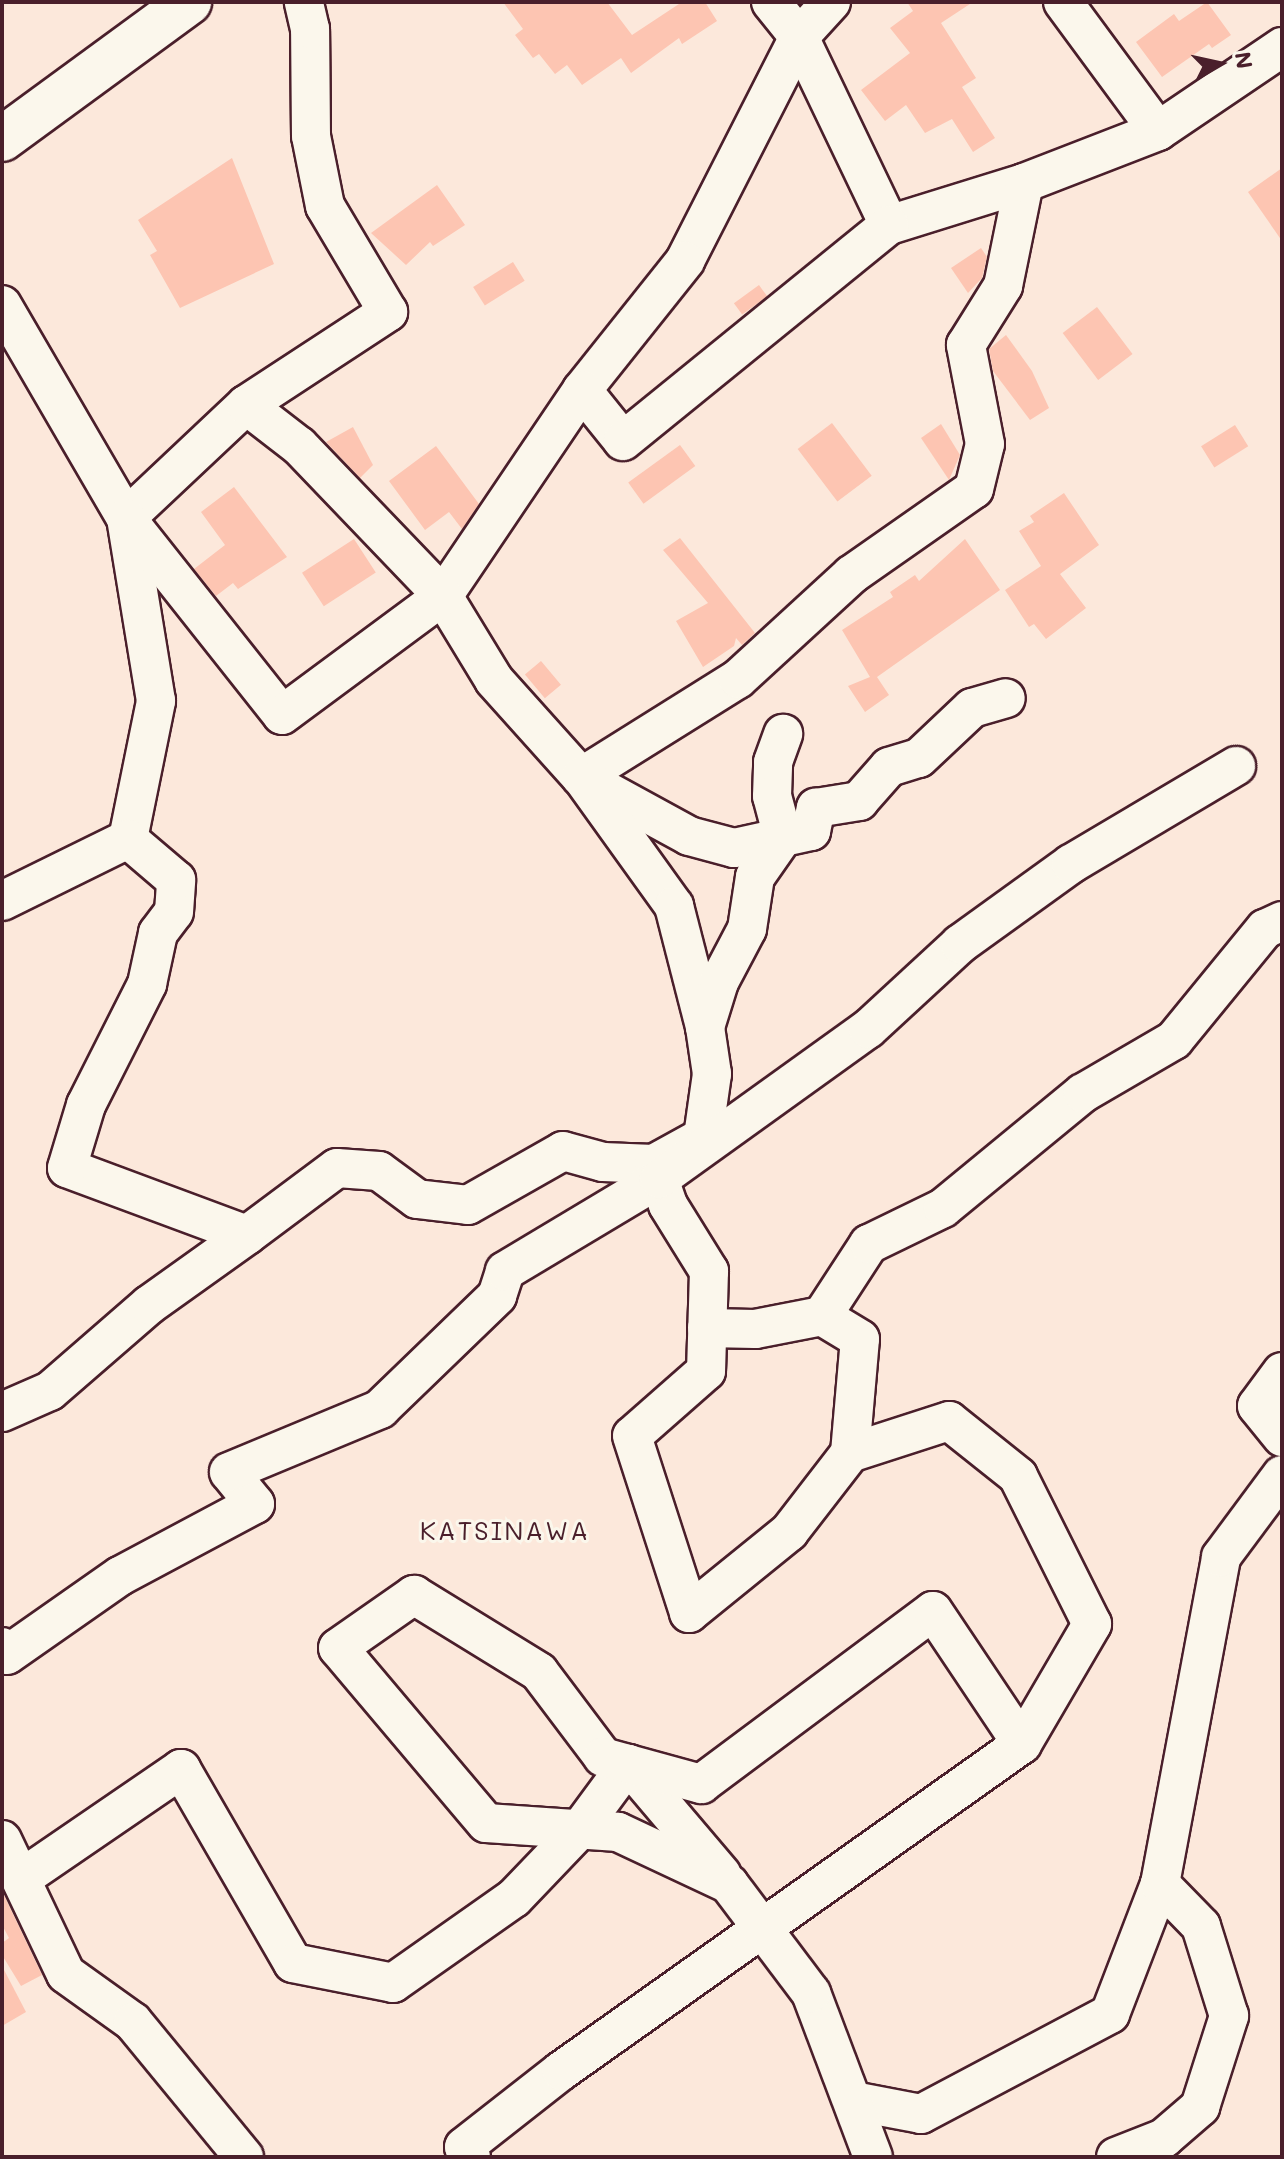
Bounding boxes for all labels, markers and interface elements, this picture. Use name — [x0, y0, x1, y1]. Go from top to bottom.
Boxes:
north arrow — [1180, 24, 1260, 104]
text: N — [1229, 50, 1260, 71]
district label: KATSINAWA — [420, 1515, 590, 1547]

